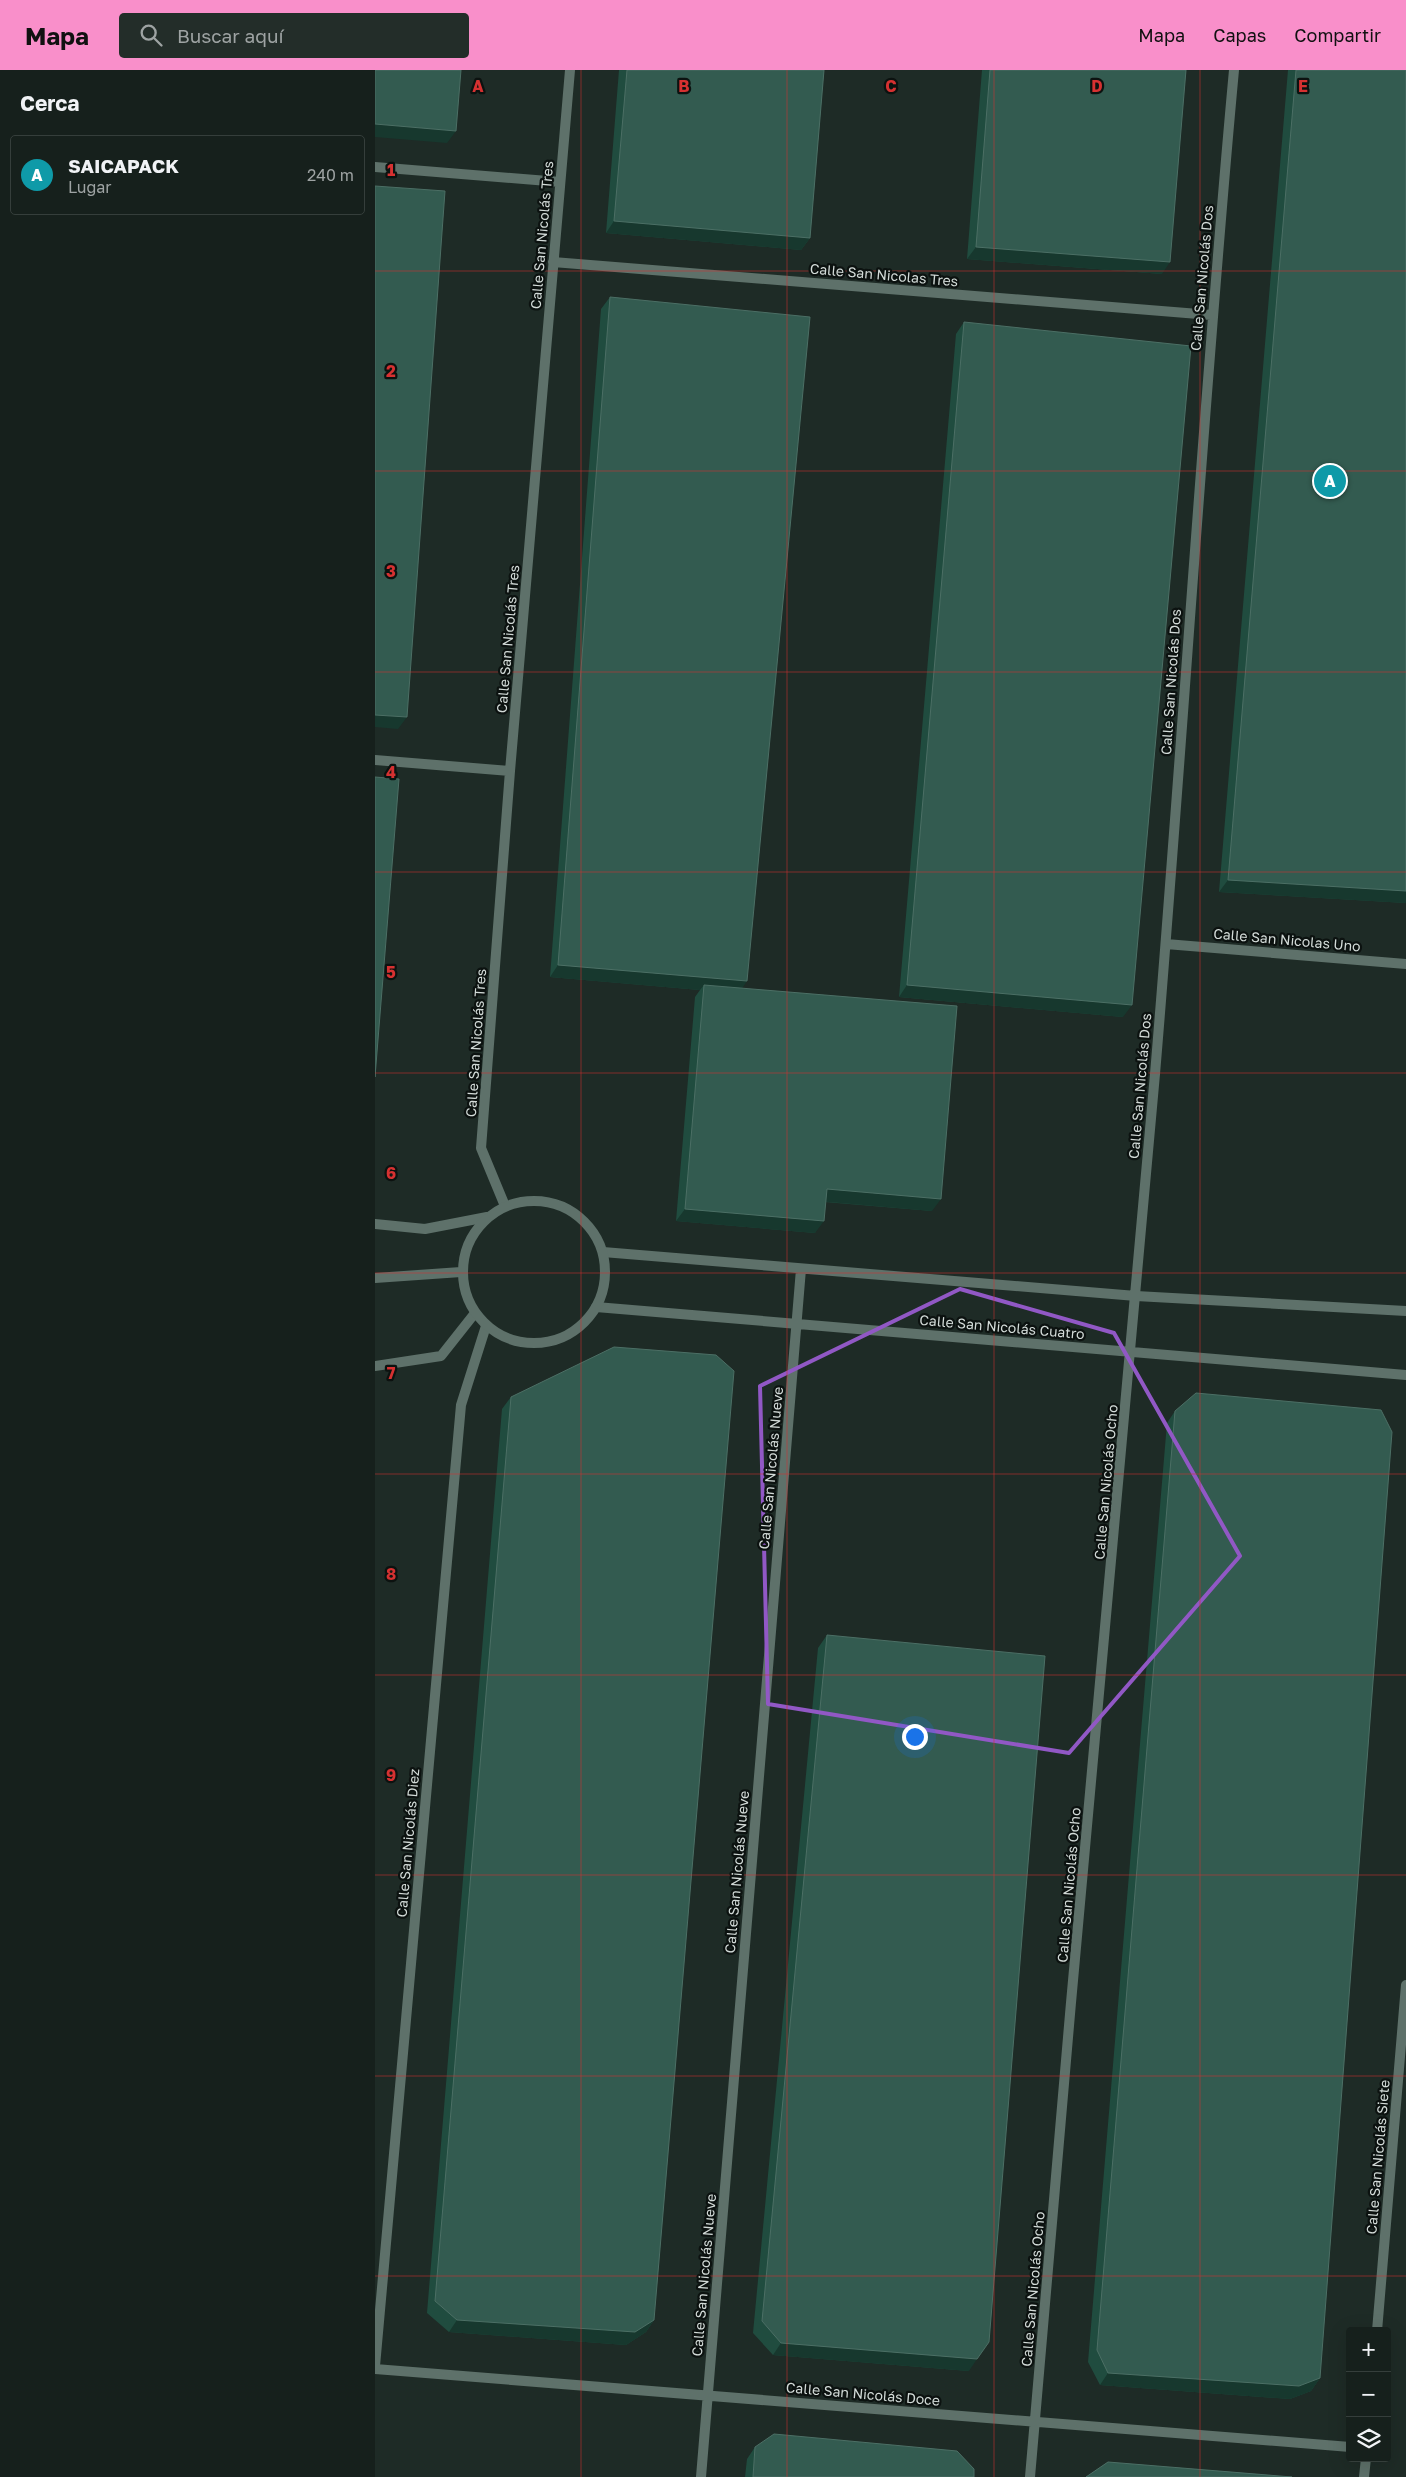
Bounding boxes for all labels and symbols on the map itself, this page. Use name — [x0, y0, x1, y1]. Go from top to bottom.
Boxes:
text: A — [472, 76, 484, 96]
text: B — [678, 76, 690, 96]
text: C — [885, 76, 897, 96]
text: D — [1091, 76, 1103, 96]
text: E — [1298, 76, 1308, 96]
text: 1 — [387, 160, 395, 180]
street label: Calle San Nicolás Tres — [527, 160, 556, 310]
street label: Calle San Nicolás Dos — [1187, 204, 1216, 352]
street label: Calle San Nicolas Tres — [809, 260, 959, 289]
text: 2 — [386, 361, 396, 381]
pin: A — [1314, 462, 1346, 500]
text: 3 — [386, 561, 396, 581]
street label: Calle San Nicolás Tres — [493, 564, 522, 714]
street label: Calle San Nicolás Dos — [1157, 608, 1184, 755]
text: 4 — [386, 762, 396, 782]
street label: Calle San Nicolas Uno — [1213, 925, 1361, 954]
text: 5 — [386, 962, 396, 982]
street label: Calle San Nicolás Tres — [462, 968, 489, 1118]
street label: Calle San Nicolás Dos — [1125, 1012, 1154, 1160]
text: 6 — [386, 1163, 396, 1183]
street label: Calle San Nicolás Cuatro — [919, 1311, 1085, 1342]
text: 7 — [387, 1363, 396, 1383]
street label: Calle San Nicolás Nueve — [755, 1386, 786, 1550]
street label: Calle San Nicolás Ocho — [1090, 1404, 1121, 1560]
text: 8 — [386, 1564, 396, 1584]
your location — [902, 1724, 928, 1750]
text: 9 — [386, 1765, 396, 1785]
street label: Calle San Nicolás Diez — [393, 1768, 422, 1918]
street label: Calle San Nicolás Nueve — [721, 1790, 752, 1954]
street label: Calle San Nicolás Ocho — [1053, 1807, 1084, 1963]
street label: Calle San Nicolás Siete — [1362, 2079, 1393, 2235]
street label: Calle San Nicolás Nueve — [688, 2193, 719, 2357]
street label: Calle San Nicolás Ocho — [1017, 2211, 1048, 2367]
street label: Calle San Nicolás Doce — [785, 2378, 941, 2409]

